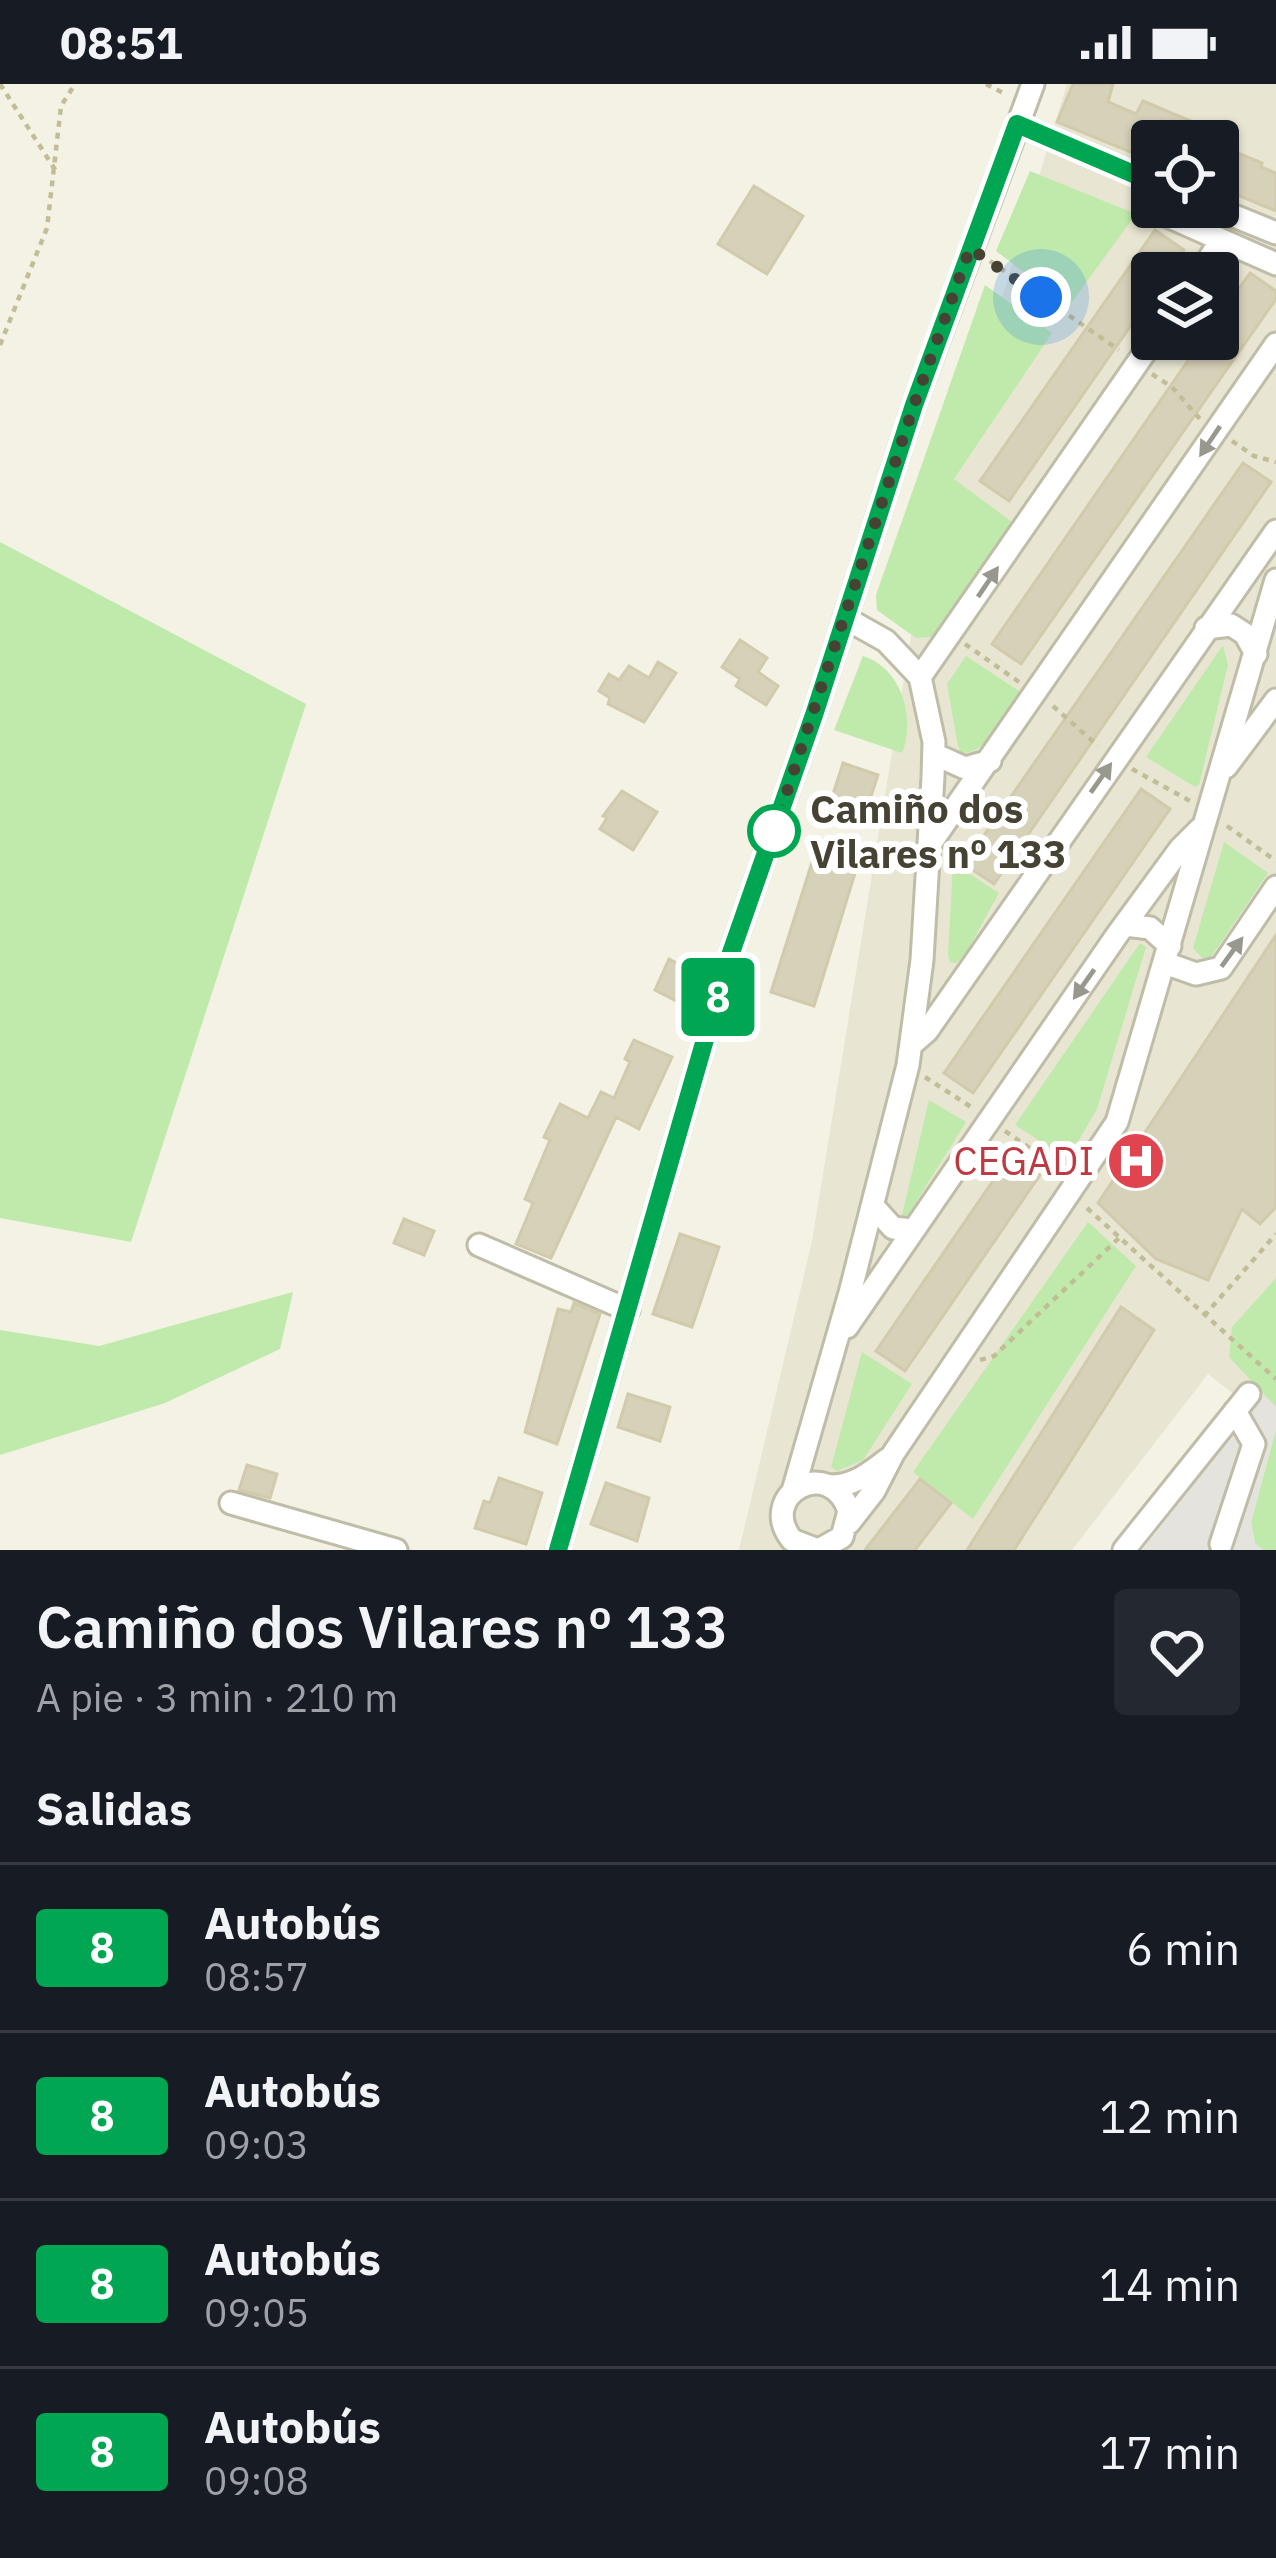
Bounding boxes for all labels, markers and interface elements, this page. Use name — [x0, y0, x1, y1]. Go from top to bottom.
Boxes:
text: 08:51 — [60, 13, 183, 71]
map controls — [1131, 120, 1239, 360]
button: locate — [1131, 120, 1239, 228]
button: layers — [1131, 252, 1239, 360]
your location — [1011, 267, 1071, 327]
one-way arrow — [1199, 424, 1222, 457]
one-way arrow — [976, 566, 999, 598]
one-way arrow — [1089, 762, 1112, 794]
place label: Camiño dos Vilares nº 133 — [810, 783, 1066, 879]
marker: Camiño dos Vilares nº 133 — [749, 806, 799, 856]
one-way arrow — [1220, 936, 1243, 968]
line badge: 8 — [679, 958, 757, 1036]
one-way arrow — [1073, 968, 1096, 1001]
text: 8 — [705, 969, 731, 1024]
hospital icon: CEGADI — [1105, 1130, 1167, 1192]
place label: CEGADI — [953, 1135, 1094, 1186]
button: heart — [1114, 1589, 1240, 1715]
text: Camiño dos Vilares nº 133 — [36, 1590, 728, 1664]
text: A pie · 3 min · 210 m — [36, 1672, 398, 1723]
text: Salidas — [36, 1779, 192, 1837]
text: Autobús — [204, 1893, 381, 1951]
text: 6 min — [1126, 1919, 1240, 1977]
text: 8 — [89, 1920, 115, 1975]
text: 08:57 — [204, 1951, 309, 2002]
text: Autobús — [204, 2061, 381, 2119]
text: 12 min — [1099, 2087, 1240, 2145]
text: 8 — [89, 2088, 115, 2143]
text: 09:03 — [204, 2119, 309, 2170]
text: Autobús — [204, 2229, 381, 2287]
text: 14 min — [1099, 2255, 1240, 2313]
text: 8 — [89, 2256, 115, 2311]
text: 09:05 — [204, 2287, 309, 2338]
text: Autobús — [204, 2397, 381, 2455]
text: 17 min — [1099, 2423, 1240, 2481]
text: 8 — [89, 2424, 115, 2479]
text: 09:08 — [204, 2455, 309, 2506]

